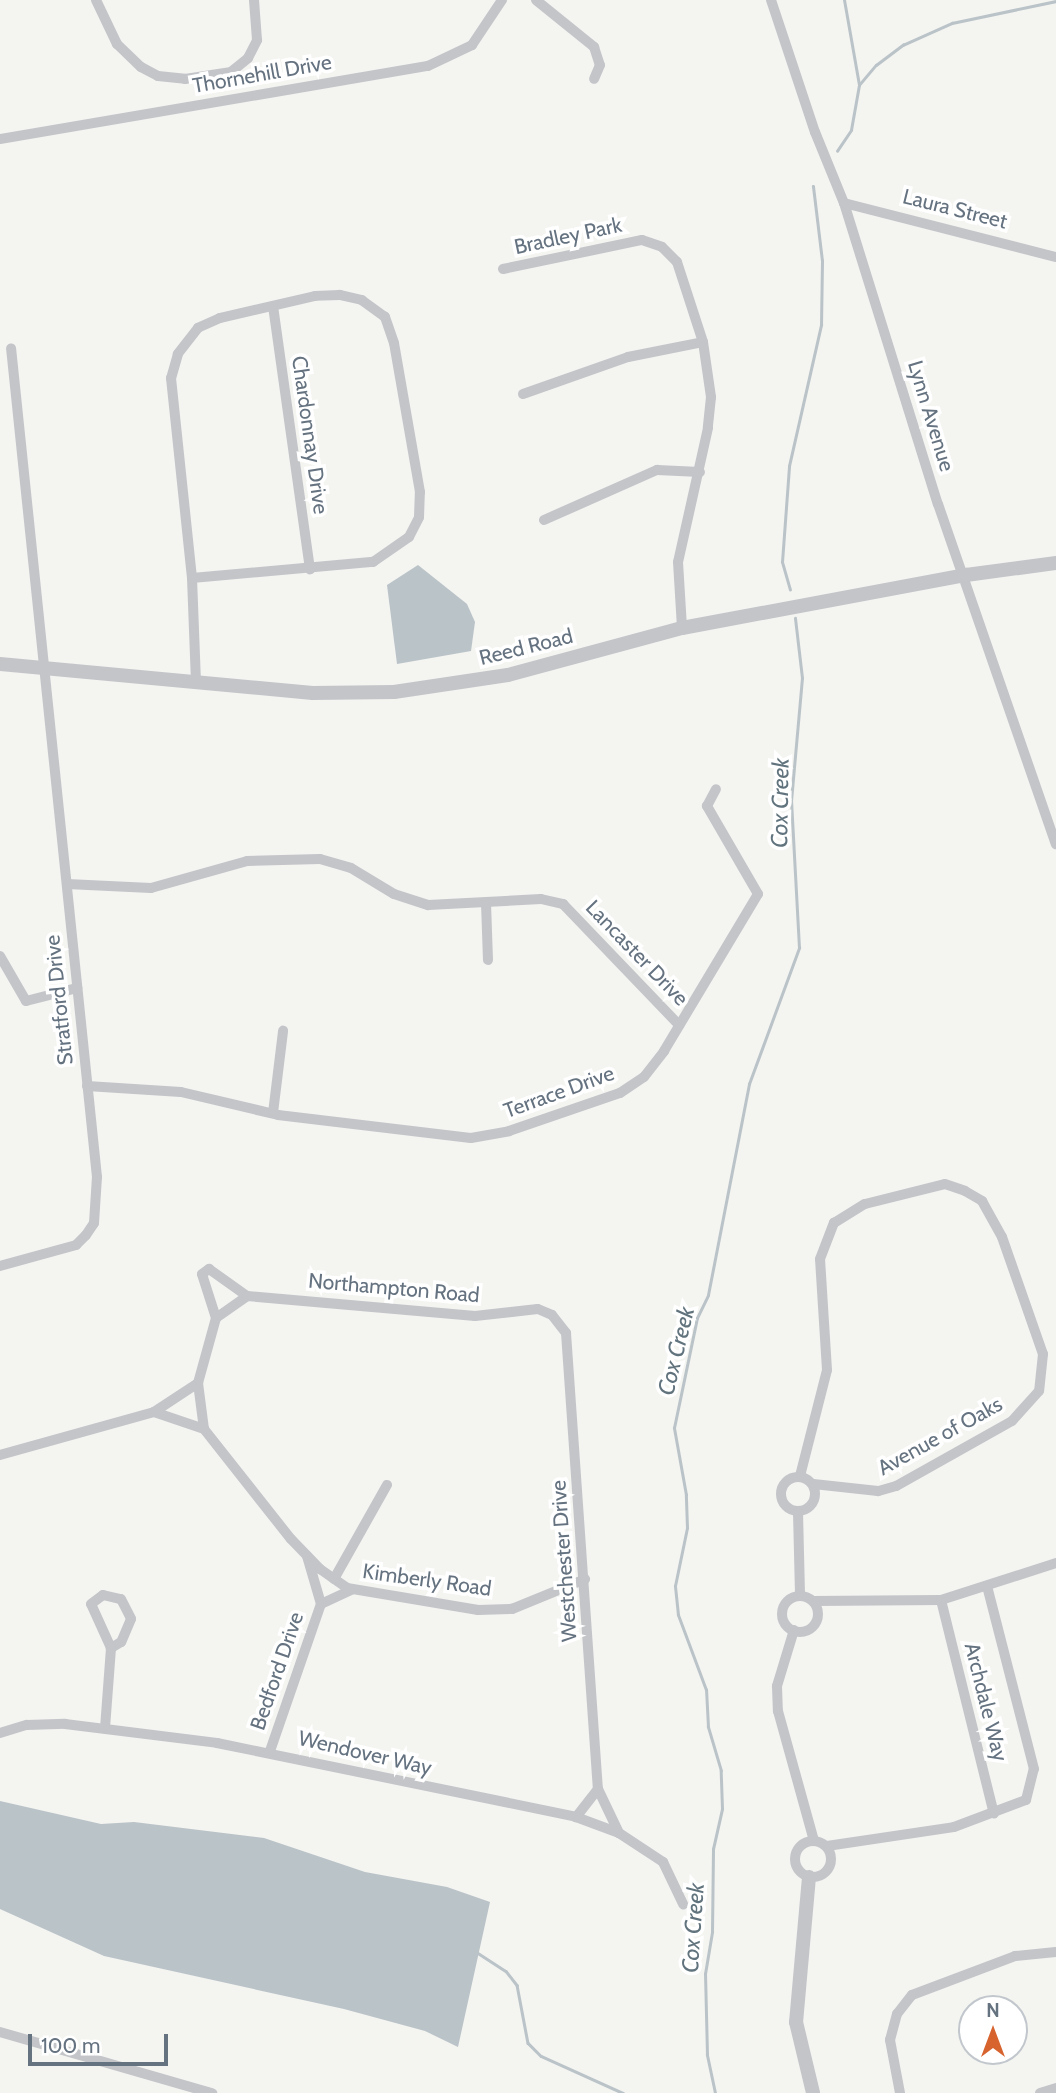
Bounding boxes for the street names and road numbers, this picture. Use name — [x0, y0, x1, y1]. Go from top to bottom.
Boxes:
street label: Thornehill Drive — [191, 49, 333, 99]
street label: Laura Street — [900, 184, 1010, 234]
street label: Bradley Park — [512, 212, 624, 260]
street label: Chardonnay Drive — [286, 354, 334, 516]
street label: Lynn Avenue — [902, 358, 960, 474]
street label: Reed Road — [477, 623, 575, 671]
street label: Lancaster Drive — [580, 895, 694, 1011]
street label: Stratford Drive — [40, 934, 78, 1066]
street label: Terrace Drive — [500, 1060, 618, 1124]
street label: Northampton Road — [307, 1268, 481, 1308]
street label: Avenue of Oaks — [873, 1391, 1007, 1481]
street label: Westchester Drive — [546, 1479, 582, 1643]
street label: Kimberly Road — [361, 1558, 493, 1602]
street label: Bedford Drive — [245, 1609, 309, 1733]
street label: Archdale Way — [959, 1640, 1013, 1764]
street label: Wendover Way — [296, 1725, 434, 1781]

